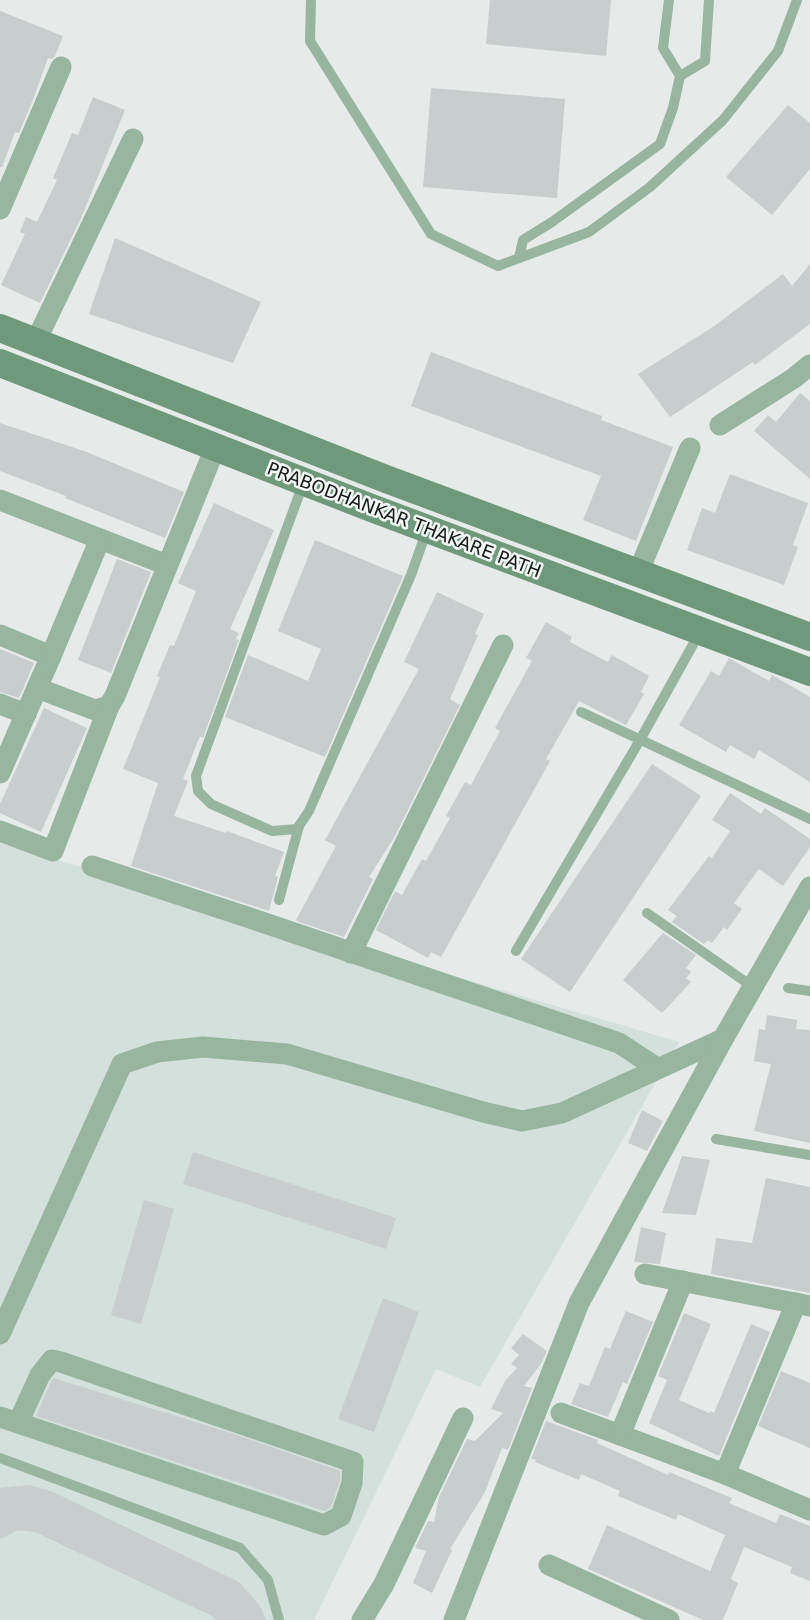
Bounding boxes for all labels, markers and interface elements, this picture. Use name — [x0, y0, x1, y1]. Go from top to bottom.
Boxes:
street label: PRABODHANKAR THAKARE PATH — [264, 457, 544, 582]

